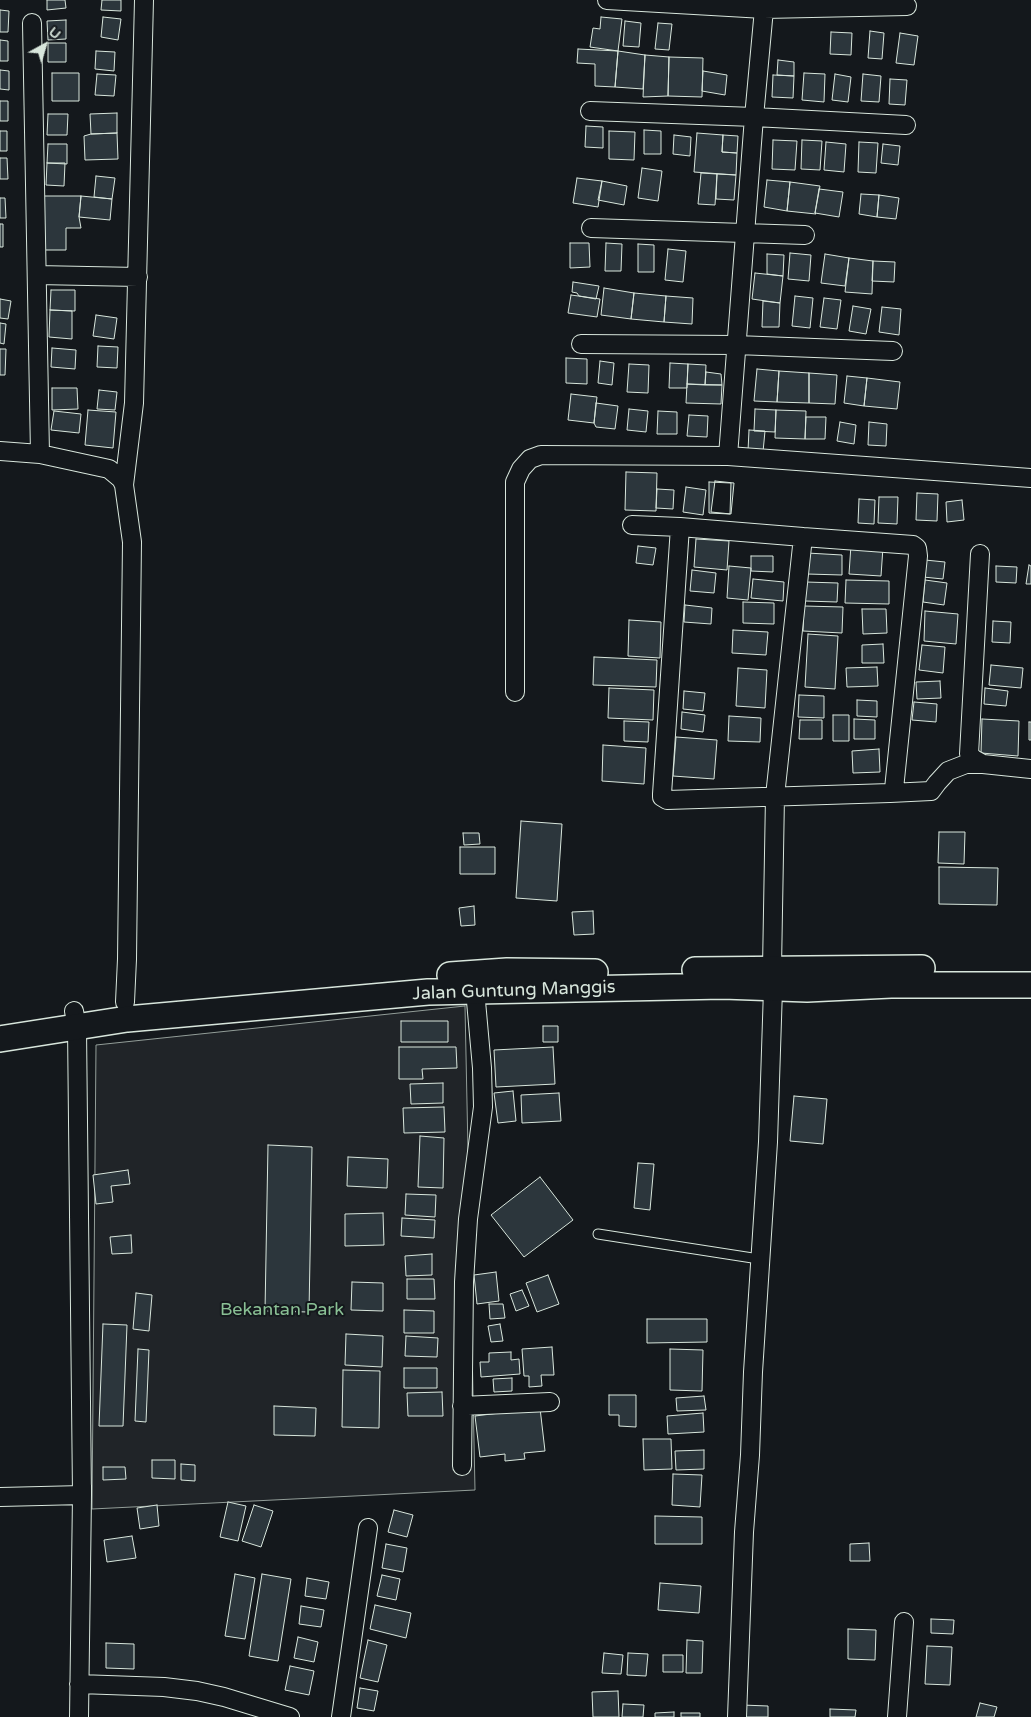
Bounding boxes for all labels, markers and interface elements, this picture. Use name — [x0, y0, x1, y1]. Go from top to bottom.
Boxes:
north arrow — [20, 20, 70, 70]
text: U — [45, 23, 64, 43]
street label: Jalan Guntung Manggis — [412, 977, 616, 1005]
park label: Bekantan Park — [220, 1299, 344, 1321]

